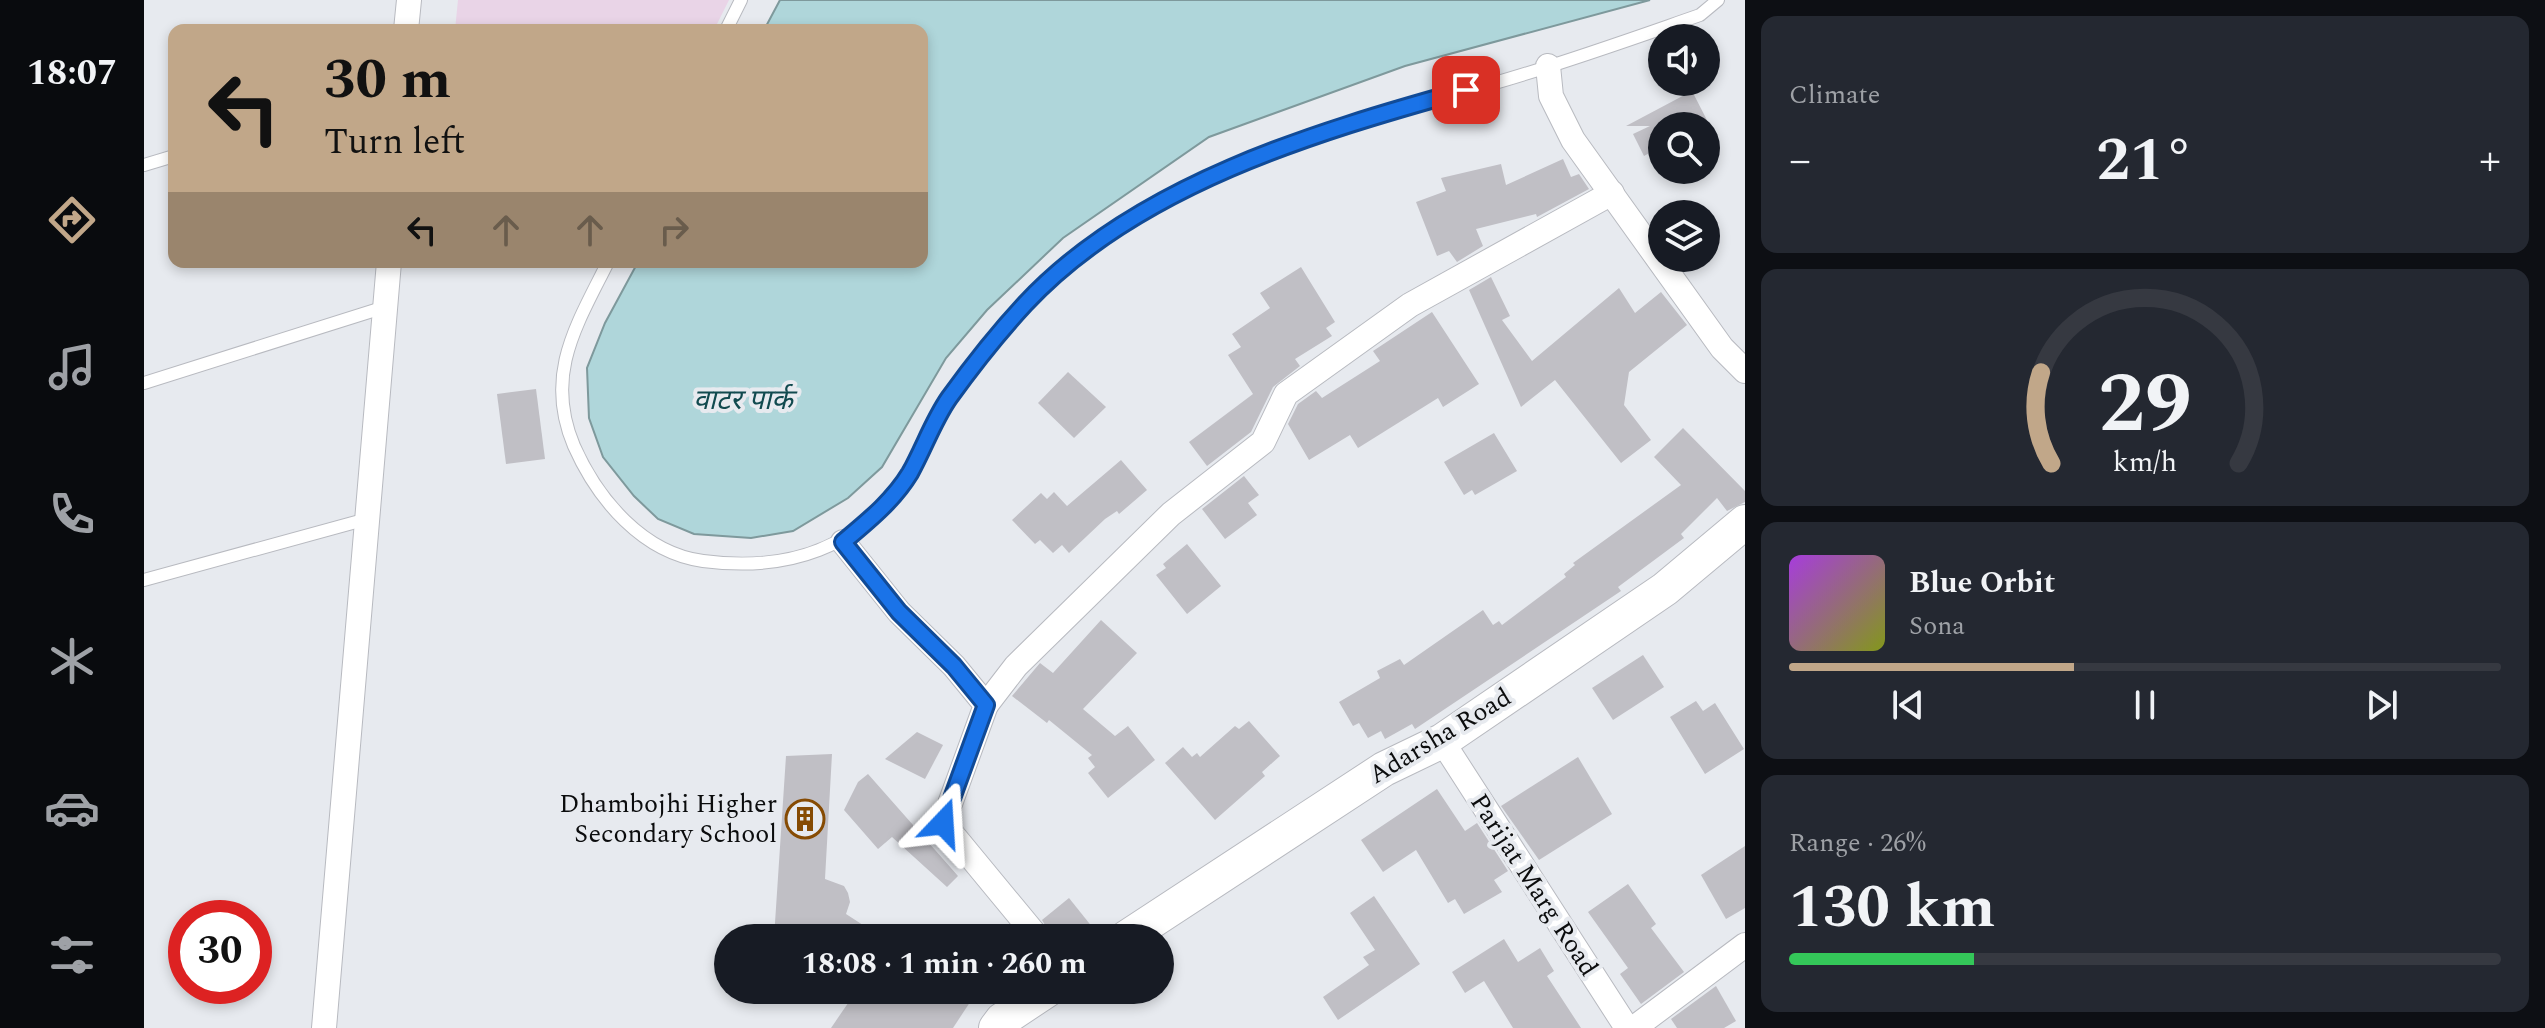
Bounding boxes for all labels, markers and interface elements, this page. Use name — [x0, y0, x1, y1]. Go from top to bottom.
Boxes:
map controls — [1648, 24, 1720, 272]
button: sound — [1648, 24, 1720, 96]
text: 30 m — [324, 38, 451, 123]
text: 18:07 — [27, 46, 117, 101]
icon: left — [192, 56, 296, 160]
pin — [1432, 56, 1500, 124]
icon: arrive — [1444, 68, 1488, 112]
text: Climate — [1789, 75, 1880, 115]
button: search — [1648, 112, 1720, 184]
text: Turn left — [324, 115, 465, 170]
text: 21° — [2096, 115, 2194, 207]
text: − — [1789, 127, 1811, 194]
text: + — [2479, 127, 2501, 194]
icon: directions — [44, 192, 100, 248]
button: layers — [1648, 200, 1720, 272]
icon: left — [400, 208, 444, 252]
icon: ahead — [484, 208, 528, 252]
icon: ahead — [568, 208, 612, 252]
icon: right — [652, 208, 696, 252]
icon: music — [44, 339, 100, 395]
text: 29 — [2098, 341, 2192, 468]
water label: वाटर पार्क — [693, 379, 798, 422]
text: km/h — [2113, 441, 2177, 484]
icon: phone — [44, 486, 100, 542]
text: Blue Orbit — [1909, 560, 2055, 606]
text: Sona — [1909, 606, 1965, 646]
icon: climate — [44, 633, 100, 689]
street label: Adarsha Road — [1361, 677, 1519, 795]
icon: previous — [1886, 683, 1930, 727]
icon: pause — [2123, 683, 2167, 727]
icon: next — [2360, 683, 2404, 727]
icon: car — [44, 780, 100, 836]
position arrow — [901, 781, 985, 865]
place label: Dhambojhi Higher Secondary School — [559, 784, 777, 854]
street label: Parijat Marg Road — [1460, 786, 1608, 984]
building icon: Dhambojhi Higher Secondary School — [784, 798, 826, 840]
text: Range · 26% — [1789, 823, 1926, 863]
text: 130 km — [1789, 862, 1995, 954]
speed limit sign: 30 — [168, 900, 272, 1004]
icon: filters — [44, 927, 100, 983]
text: 18:08 · 1 min · 260 m — [801, 941, 1087, 987]

